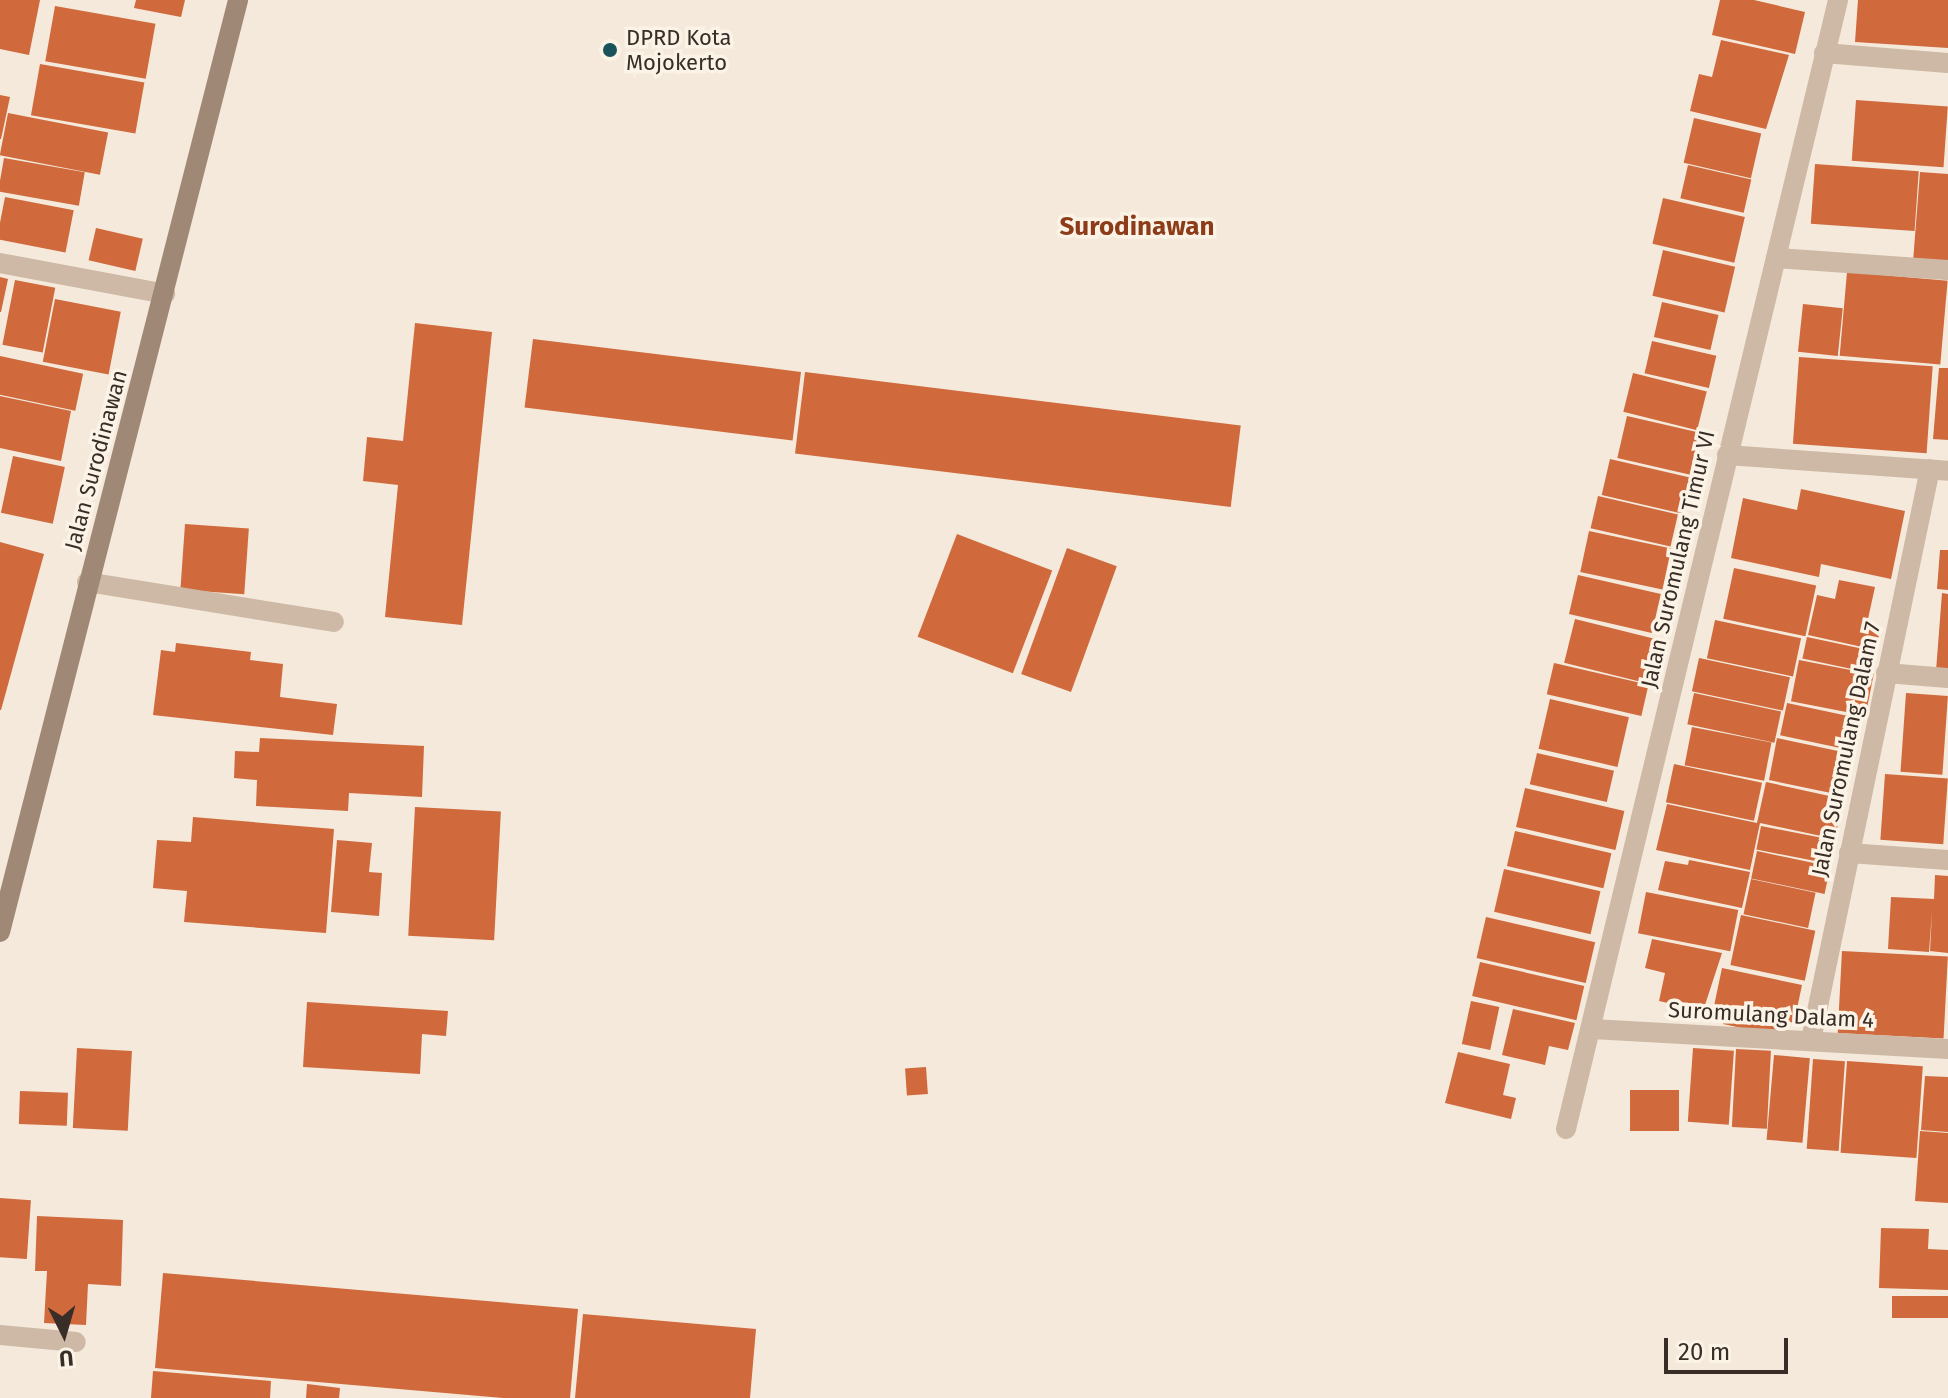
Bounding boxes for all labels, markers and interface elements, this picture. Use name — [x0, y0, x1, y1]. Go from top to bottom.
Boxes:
place label: DPRD Kota Mojokerto — [626, 24, 732, 76]
marker: DPRD Kota Mojokerto — [601, 41, 619, 59]
district label: Surodinawan — [1060, 211, 1214, 243]
street label: Jalan Surodinawan — [59, 367, 133, 553]
street label: Jalan Suromulang Timur VI — [1636, 428, 1720, 690]
street label: Jalan Suromulang Dalam 7 — [1806, 619, 1886, 879]
street label: Suromulang Dalam 4 — [1667, 996, 1875, 1034]
north arrow — [24, 1294, 104, 1374]
scale bar — [1668, 1322, 1792, 1372]
text: 20 m — [1678, 1338, 1730, 1366]
text: U — [58, 1344, 74, 1372]

